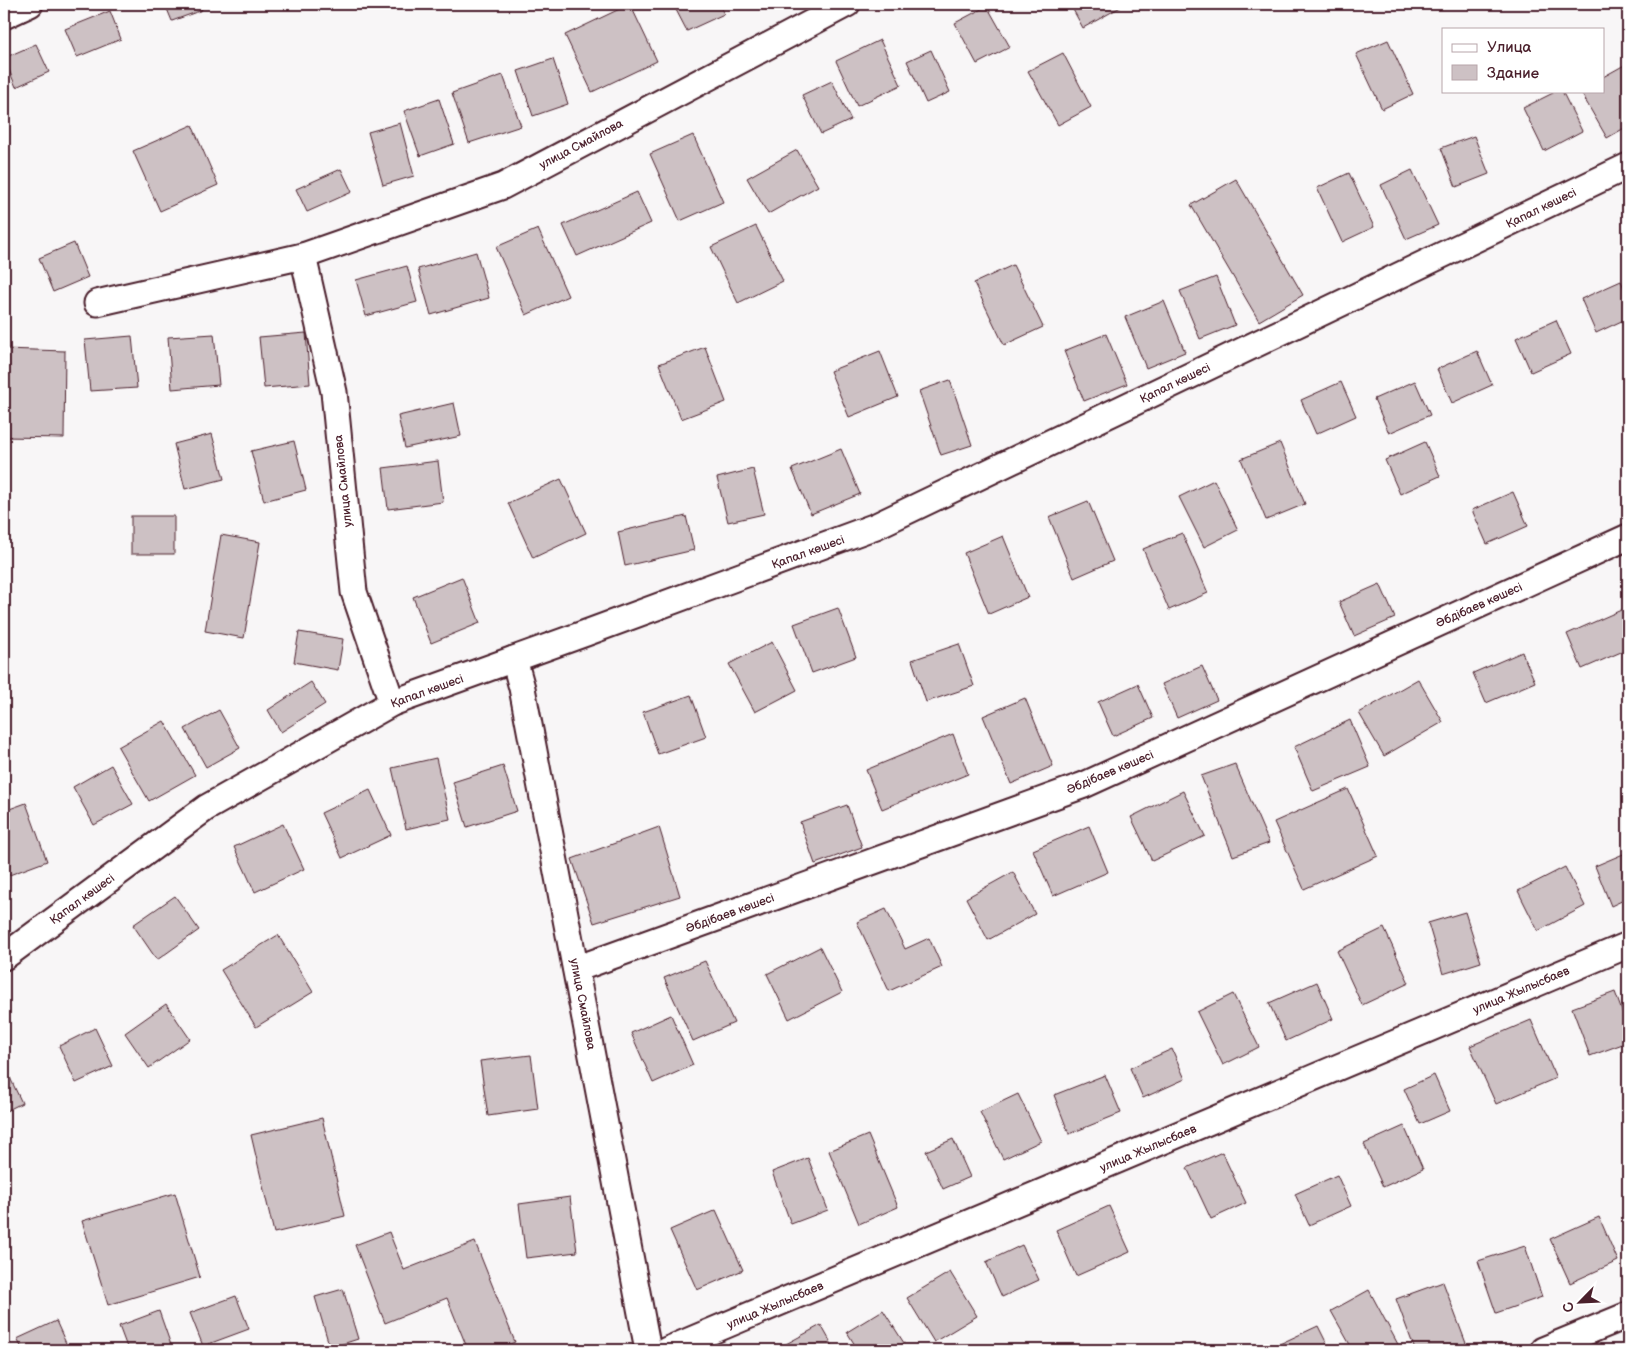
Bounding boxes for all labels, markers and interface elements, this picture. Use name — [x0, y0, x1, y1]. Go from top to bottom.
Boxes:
legend — [1442, 28, 1604, 92]
text: Улица — [1487, 38, 1532, 57]
text: Здание — [1487, 64, 1539, 83]
street label: улица Смайлова — [537, 116, 626, 173]
street label: Қапал көшесі — [1504, 185, 1579, 232]
street label: Қапал көшесі — [1138, 360, 1213, 407]
street label: улица Смайлова — [331, 434, 356, 528]
street label: Қапал көшесі — [770, 532, 847, 573]
street label: Әбдібаев көшесі — [1434, 580, 1525, 631]
street label: Қапал көшесі — [389, 671, 466, 712]
street label: Әбдібаев көшесі — [1064, 747, 1156, 798]
street label: Қапал көшесі — [47, 871, 118, 928]
street label: Әбдібаев көшесі — [684, 890, 777, 936]
street label: улица Смайлова — [566, 957, 599, 1051]
street label: улица Жылысбаев — [1471, 963, 1572, 1018]
street label: улица Жылысбаев — [1098, 1121, 1199, 1176]
north arrow — [1554, 1276, 1604, 1326]
street label: улица Жылысбаев — [725, 1278, 826, 1333]
text: С — [1559, 1299, 1578, 1315]

